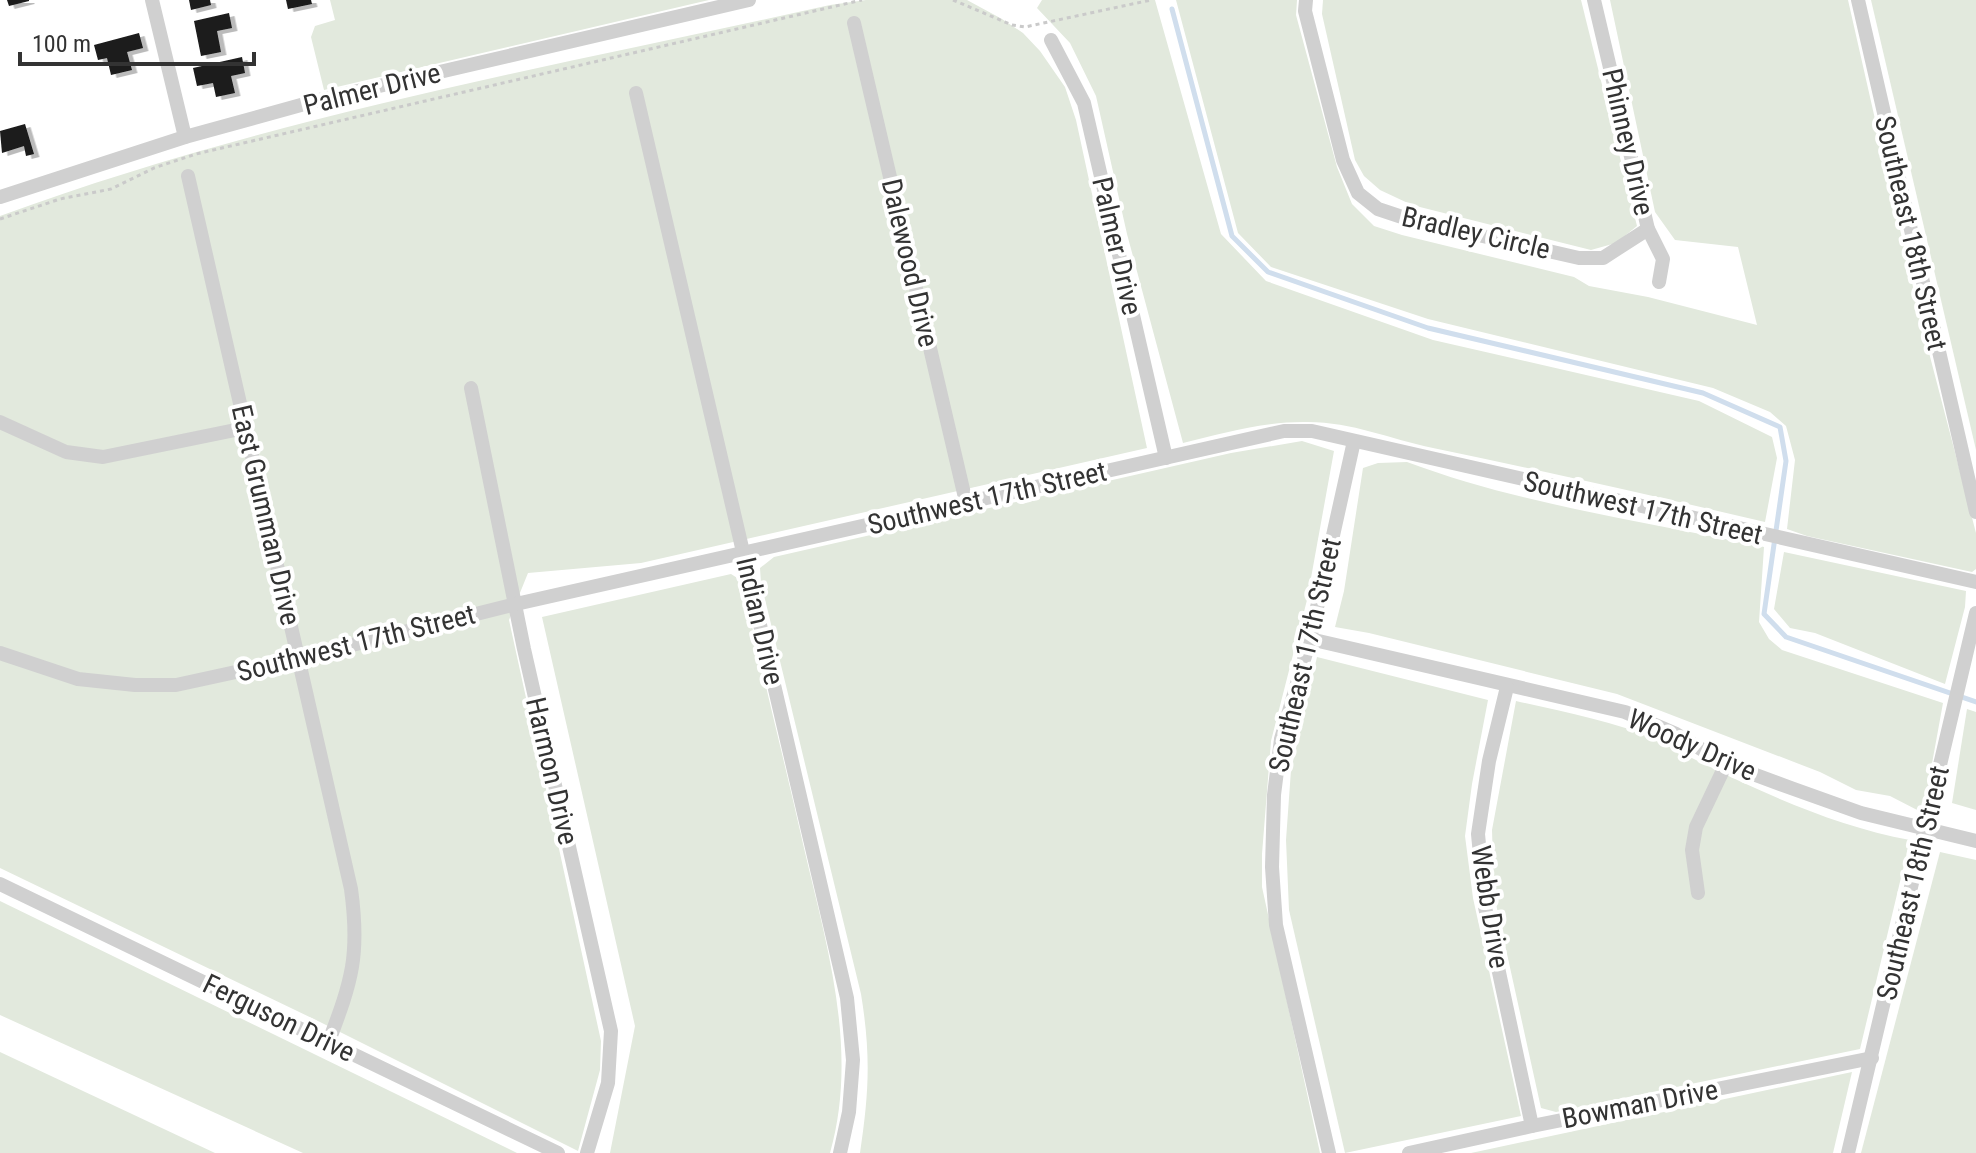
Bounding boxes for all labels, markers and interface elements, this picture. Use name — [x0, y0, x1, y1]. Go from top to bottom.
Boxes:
scale bar — [20, 16, 254, 66]
text: 100 m — [32, 30, 91, 58]
street label: Palmer Drive — [300, 56, 444, 122]
street label: Phinney Drive — [1595, 65, 1661, 219]
street label: Southeast 18th Street — [1868, 113, 1954, 353]
street label: Palmer Drive — [1085, 174, 1149, 318]
street label: Dalewood Drive — [875, 176, 945, 350]
street label: Bradley Circle — [1399, 200, 1553, 266]
street label: East Grumman Drive — [225, 402, 307, 628]
street label: Southwest 17th Street — [864, 454, 1110, 542]
street label: Southwest 17th Street — [1520, 464, 1766, 552]
street label: Southeast 17th Street — [1262, 535, 1348, 775]
street label: Indian Drive — [729, 554, 791, 688]
street label: Southwest 17th Street — [234, 597, 478, 689]
street label: Harmon Drive — [519, 694, 585, 848]
street label: Woody Drive — [1623, 702, 1761, 788]
street label: Southeast 18th Street — [1870, 763, 1956, 1003]
street label: Webb Drive — [1464, 843, 1516, 971]
street label: Ferguson Drive — [198, 967, 360, 1069]
street label: Bowman Drive — [1559, 1073, 1721, 1135]

